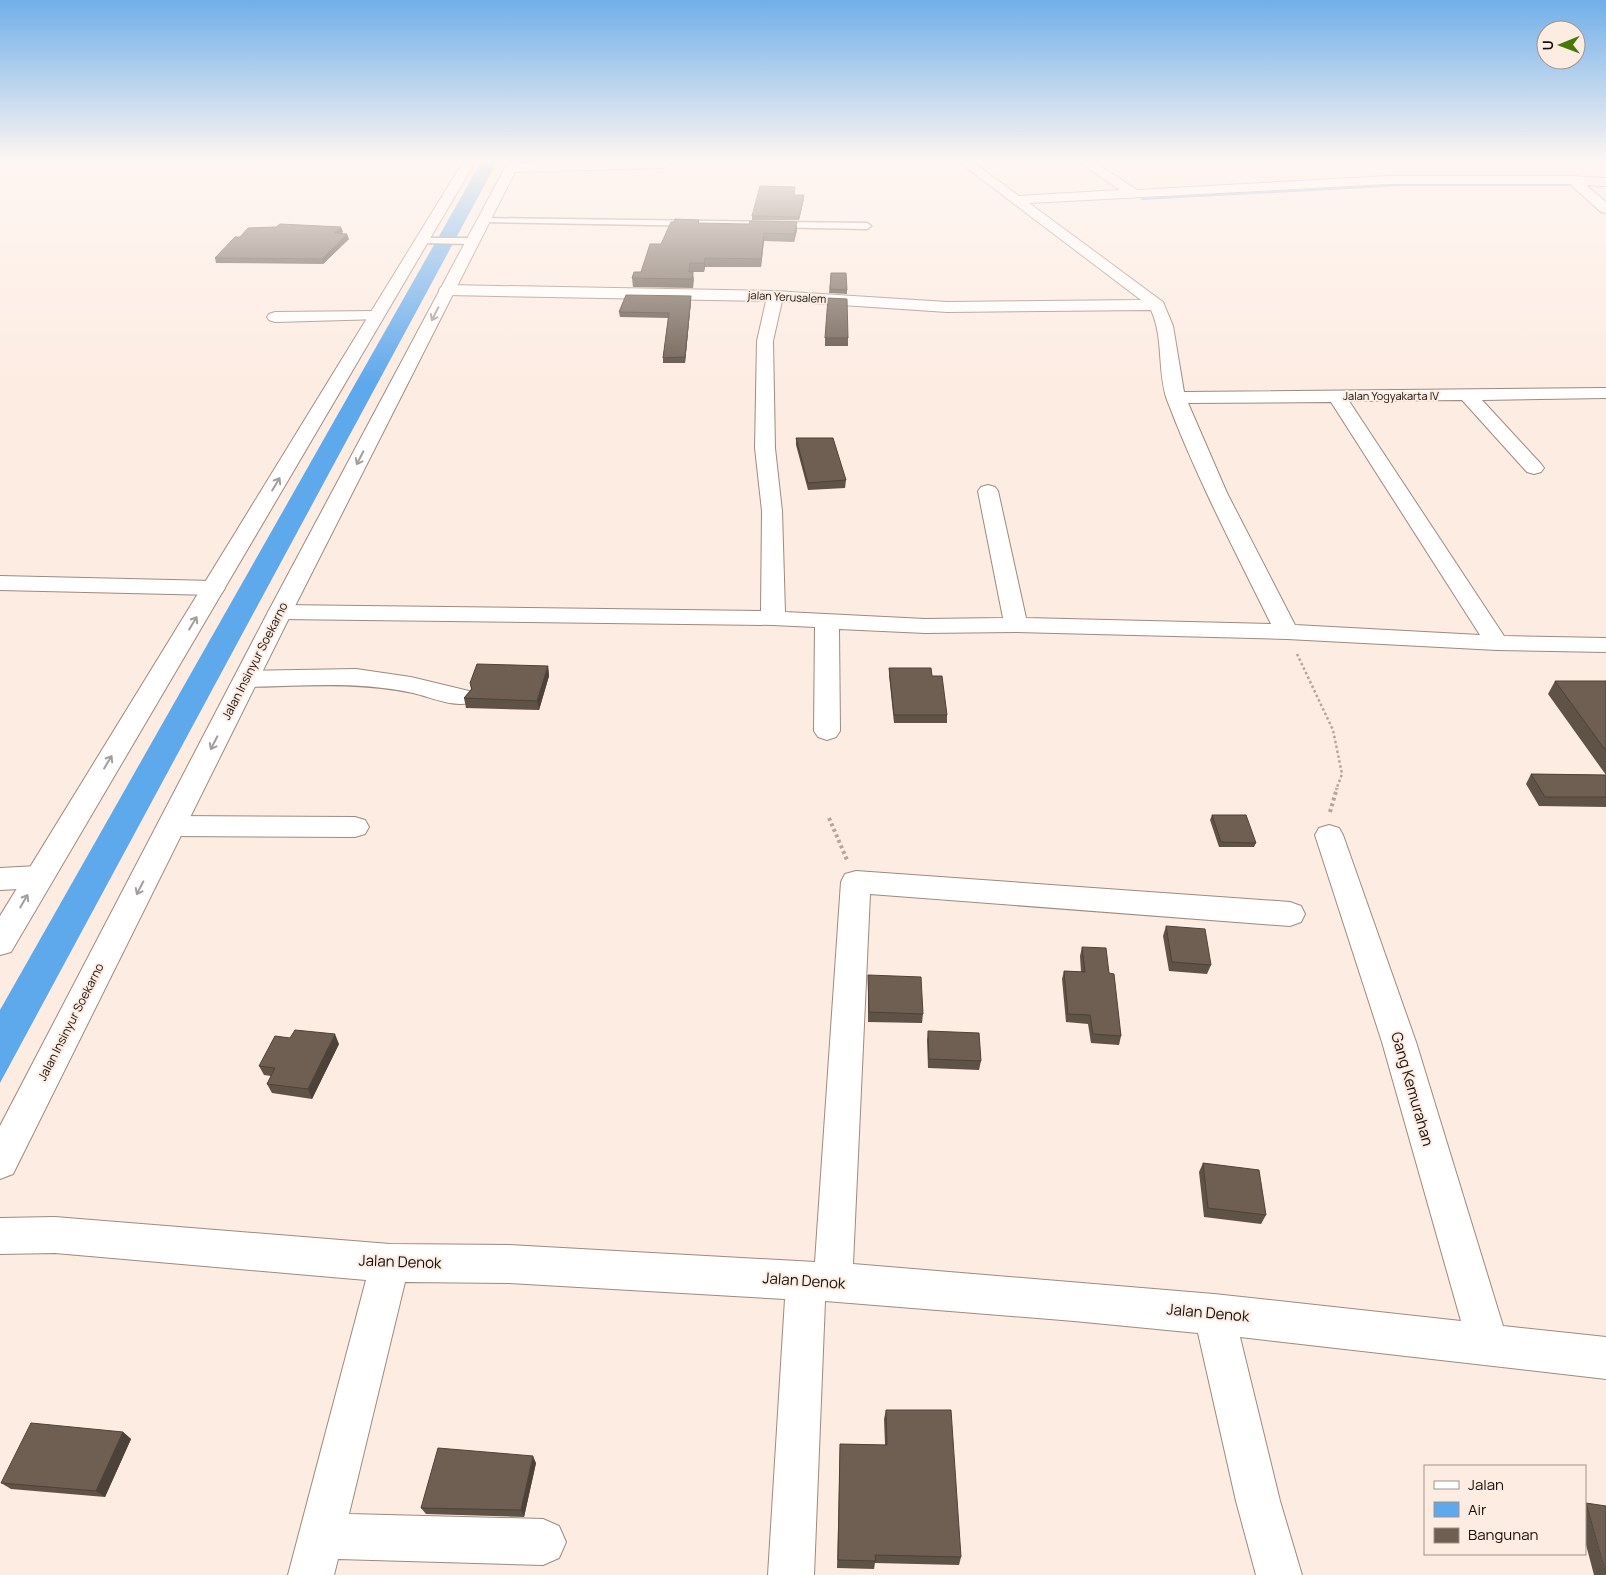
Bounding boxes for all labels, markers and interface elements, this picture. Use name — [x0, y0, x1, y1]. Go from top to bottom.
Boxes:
north arrow — [1536, 20, 1586, 70]
text: U — [1538, 40, 1557, 50]
street label: jalan Yerusalem — [746, 287, 827, 306]
one-way arrow — [430, 306, 439, 321]
street label: Jalan Yogyakarta IV — [1343, 388, 1439, 403]
one-way arrow — [355, 450, 364, 465]
one-way arrow — [271, 477, 281, 491]
street label: Jalan Insinyur Soekarno — [217, 599, 292, 723]
one-way arrow — [188, 617, 198, 631]
one-way arrow — [209, 735, 218, 750]
one-way arrow — [104, 756, 114, 770]
one-way arrow — [135, 880, 145, 895]
one-way arrow — [20, 895, 30, 909]
street label: Jalan Insinyur Soekarno — [33, 960, 108, 1084]
street label: Gang Kemurahan — [1386, 1029, 1439, 1148]
street label: Jalan Denok — [358, 1250, 442, 1273]
street label: Jalan Denok — [762, 1267, 847, 1294]
street label: Jalan Denok — [1166, 1298, 1251, 1327]
legend — [1424, 1465, 1586, 1555]
text: Jalan — [1468, 1474, 1504, 1495]
text: Air — [1468, 1499, 1487, 1520]
text: Bangunan — [1468, 1524, 1538, 1545]

